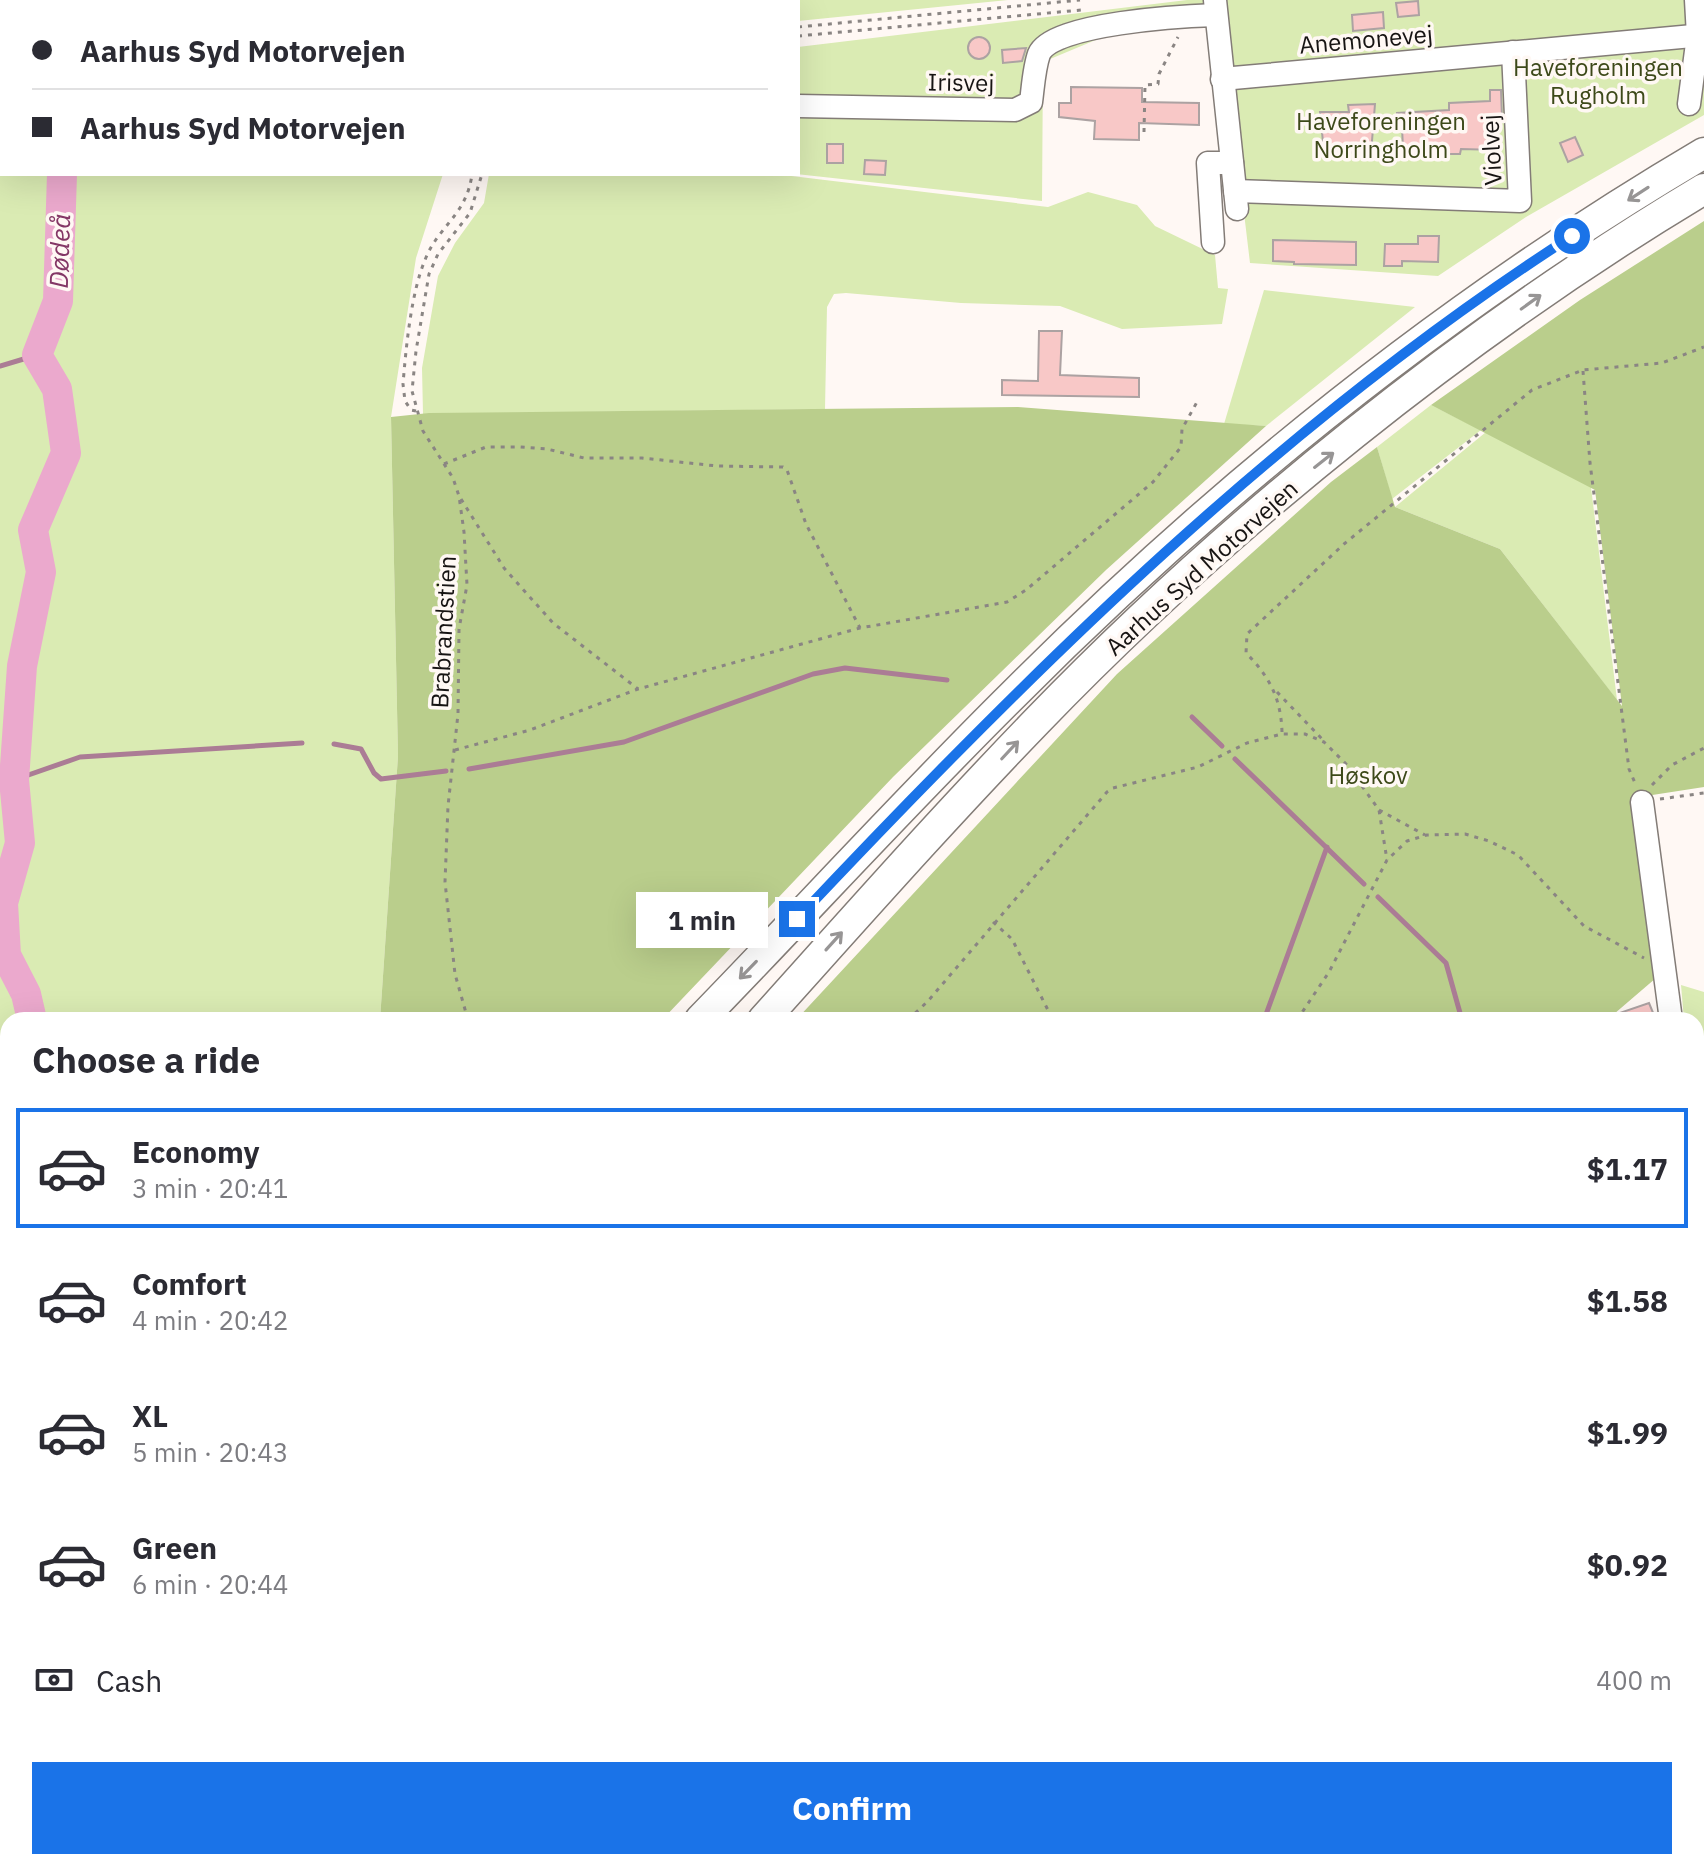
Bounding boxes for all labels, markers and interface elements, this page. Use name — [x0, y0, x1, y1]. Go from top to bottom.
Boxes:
street label: Anemonevej — [1298, 17, 1434, 61]
text: Aarhus Syd Motorvejen — [80, 31, 406, 70]
park label: Haveforeningen Rugholm — [1513, 51, 1683, 111]
street label: Irisvej — [927, 65, 995, 99]
park label: Haveforeningen Norringholm — [1296, 105, 1466, 165]
text: Aarhus Syd Motorvejen — [80, 108, 406, 147]
street label: Violvej — [1473, 114, 1509, 186]
one-way arrow — [1627, 186, 1649, 202]
water label: Dødeå — [41, 213, 77, 289]
route start — [1554, 218, 1590, 254]
one-way arrow — [1520, 294, 1541, 311]
one-way arrow — [1313, 451, 1334, 469]
street label: Aarhus Syd Motorvejen — [1098, 472, 1304, 662]
street label: Brabrandstien — [423, 555, 463, 709]
one-way arrow — [1000, 740, 1018, 760]
park label: Høskov — [1328, 759, 1408, 791]
callout: 1 min — [637, 891, 769, 947]
route end — [779, 901, 815, 937]
text: 1 min — [668, 903, 736, 937]
one-way arrow — [825, 932, 843, 952]
one-way arrow — [739, 960, 758, 980]
text: Choose a ride — [32, 1036, 260, 1083]
icon: car — [36, 1132, 108, 1204]
text: Economy — [132, 1132, 260, 1171]
text: $1.17 — [1587, 1149, 1668, 1188]
text: 3 min · 20:41 — [132, 1171, 288, 1205]
icon: car — [36, 1264, 108, 1336]
text: Comfort — [132, 1264, 247, 1303]
text: $1.58 — [1587, 1281, 1668, 1320]
text: 4 min · 20:42 — [132, 1303, 288, 1337]
icon: car — [36, 1396, 108, 1468]
text: XL — [132, 1396, 168, 1435]
text: $1.99 — [1587, 1413, 1668, 1452]
text: 5 min · 20:43 — [132, 1435, 288, 1469]
icon: car — [36, 1528, 108, 1600]
text: Green — [132, 1528, 217, 1567]
text: $0.92 — [1587, 1545, 1668, 1584]
text: 6 min · 20:44 — [132, 1567, 288, 1601]
icon: cash — [32, 1658, 76, 1702]
text: Cash — [96, 1661, 162, 1700]
text: 400 m — [1596, 1663, 1672, 1697]
button: Confirm — [32, 1762, 1672, 1854]

